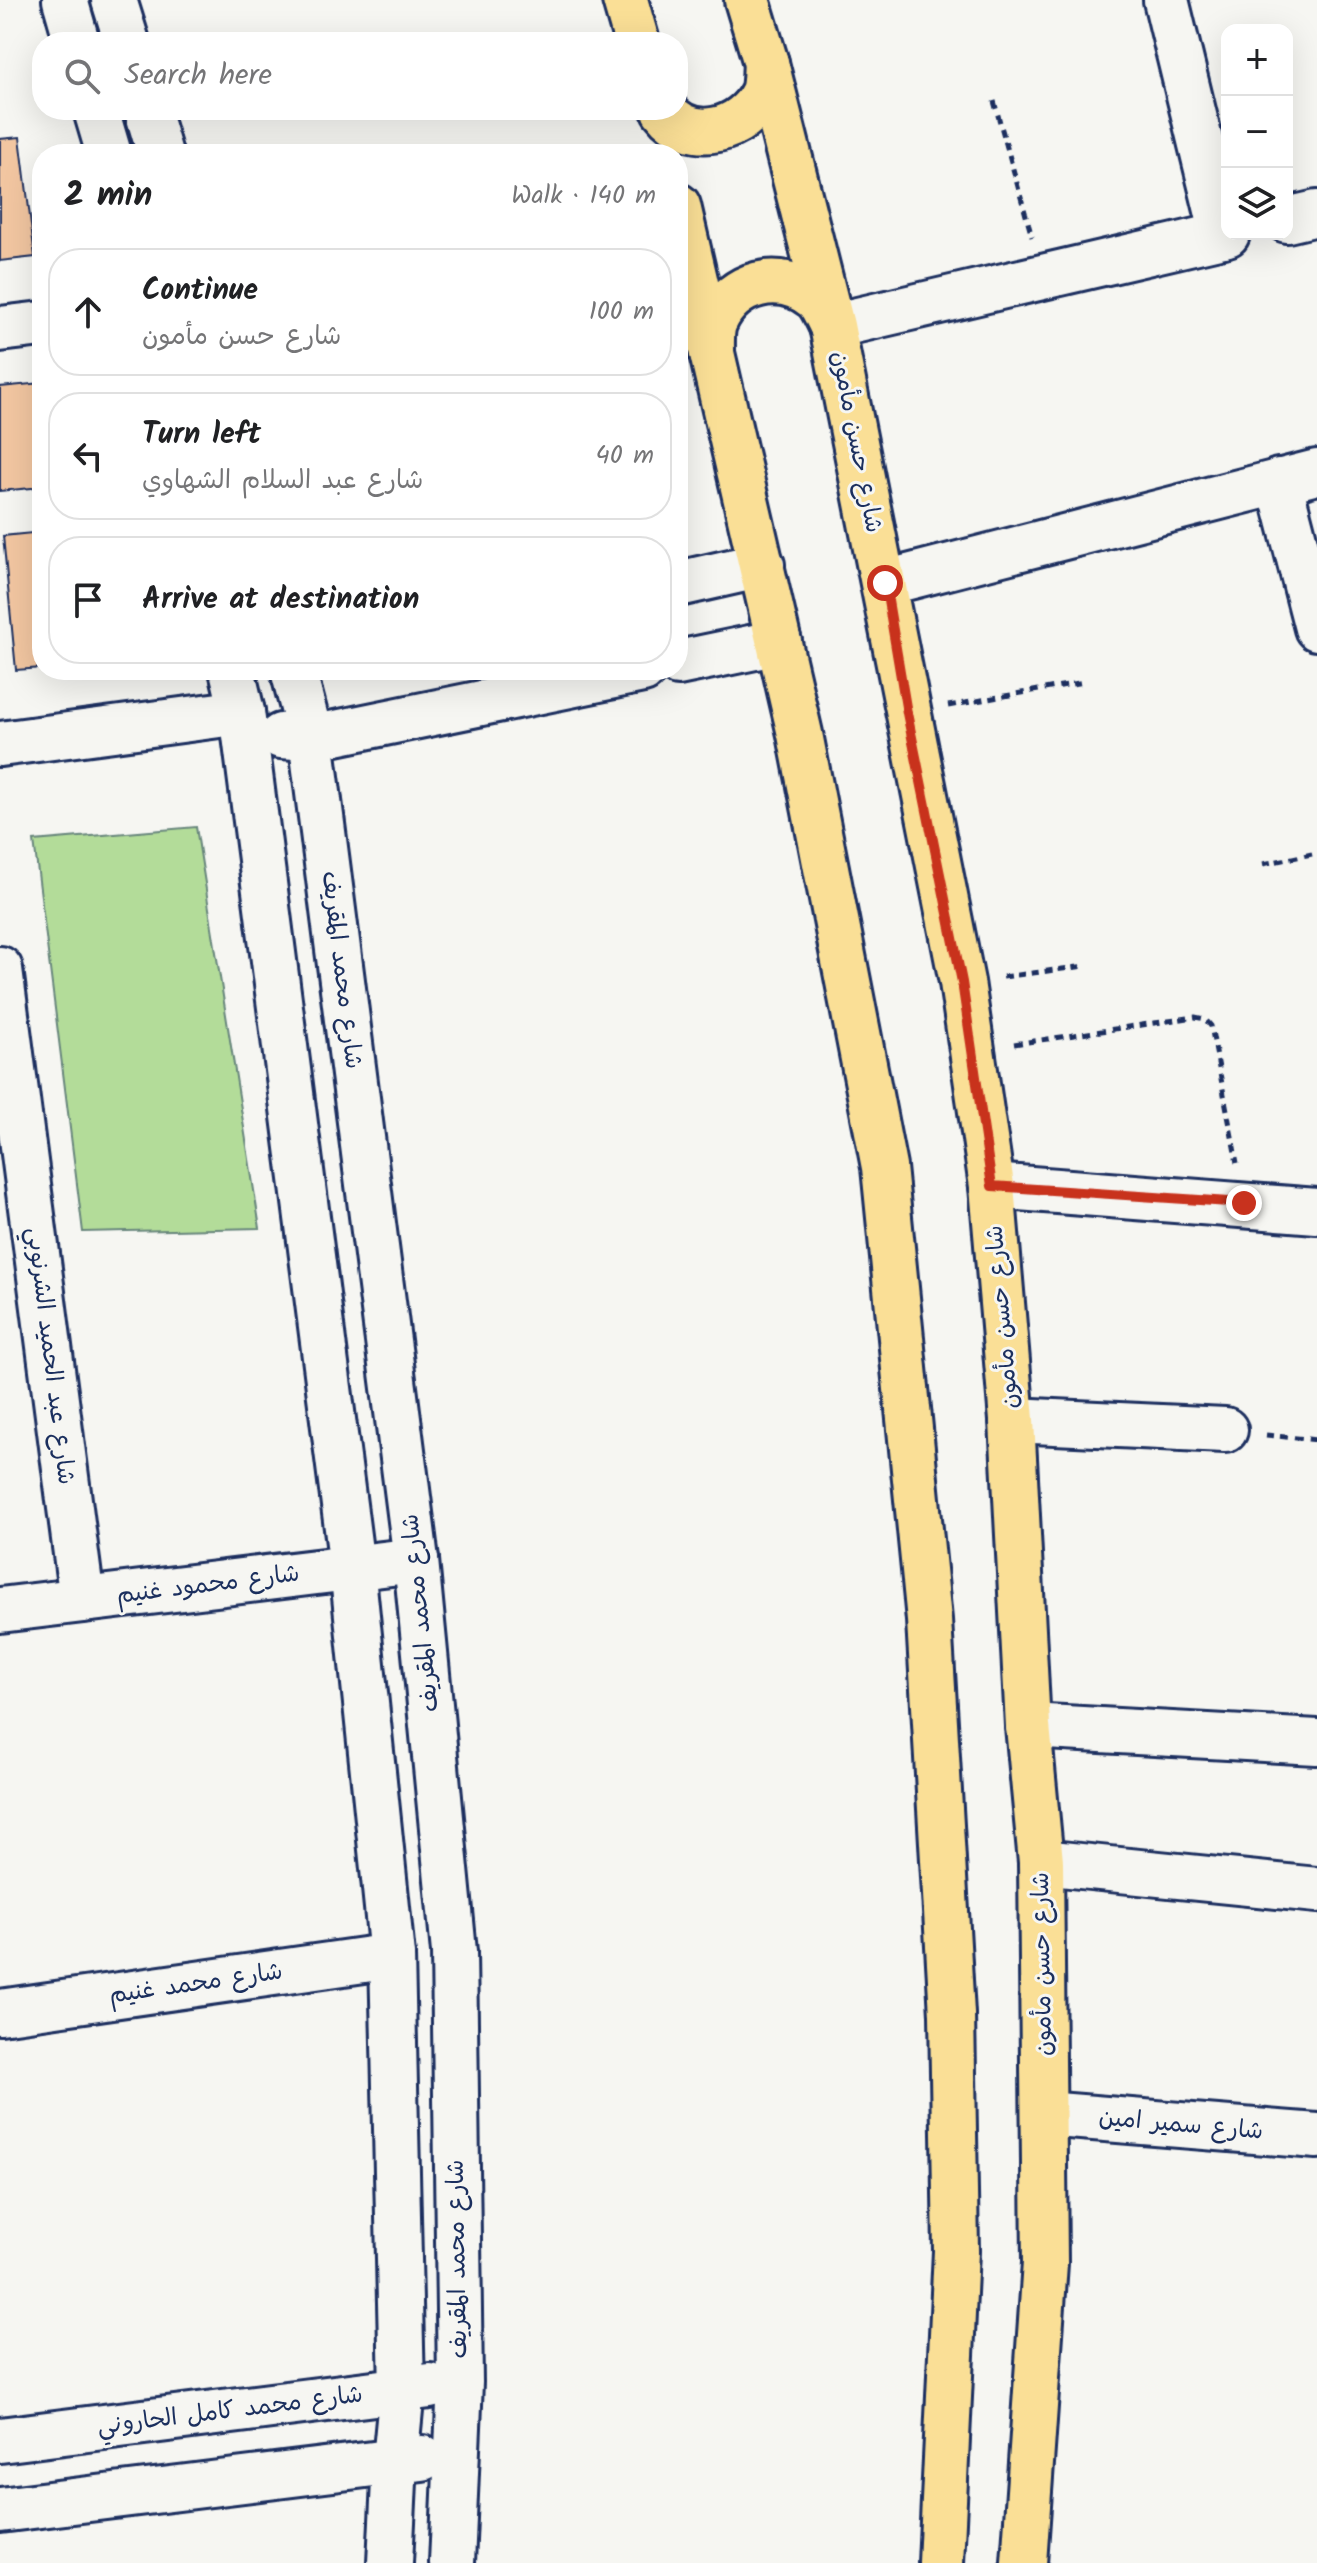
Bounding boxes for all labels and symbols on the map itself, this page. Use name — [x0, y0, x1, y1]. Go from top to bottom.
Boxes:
street label: شارع حسن مأمون — [819, 348, 893, 536]
route start — [867, 565, 903, 601]
street label: شارع محمد المقريف — [310, 869, 372, 1071]
route end — [1226, 1185, 1262, 1221]
street label: شارع حسن مأمون — [976, 1224, 1030, 1410]
street label: شارع عبد الحميد الشرنوبي — [15, 1225, 85, 1487]
street label: شارع محمد المقريف — [391, 1512, 451, 1714]
street label: شارع محمود غنيم — [114, 1554, 302, 1616]
street label: شارع حسن مأمون — [1022, 1872, 1064, 2056]
street label: شارع محمد غنيم — [107, 1953, 285, 2015]
street label: شارع سمير امين — [1097, 2098, 1265, 2152]
street label: شارع محمد المقريف — [437, 2159, 479, 2359]
street label: شارع محمد كامل الحاروني — [95, 2375, 365, 2447]

